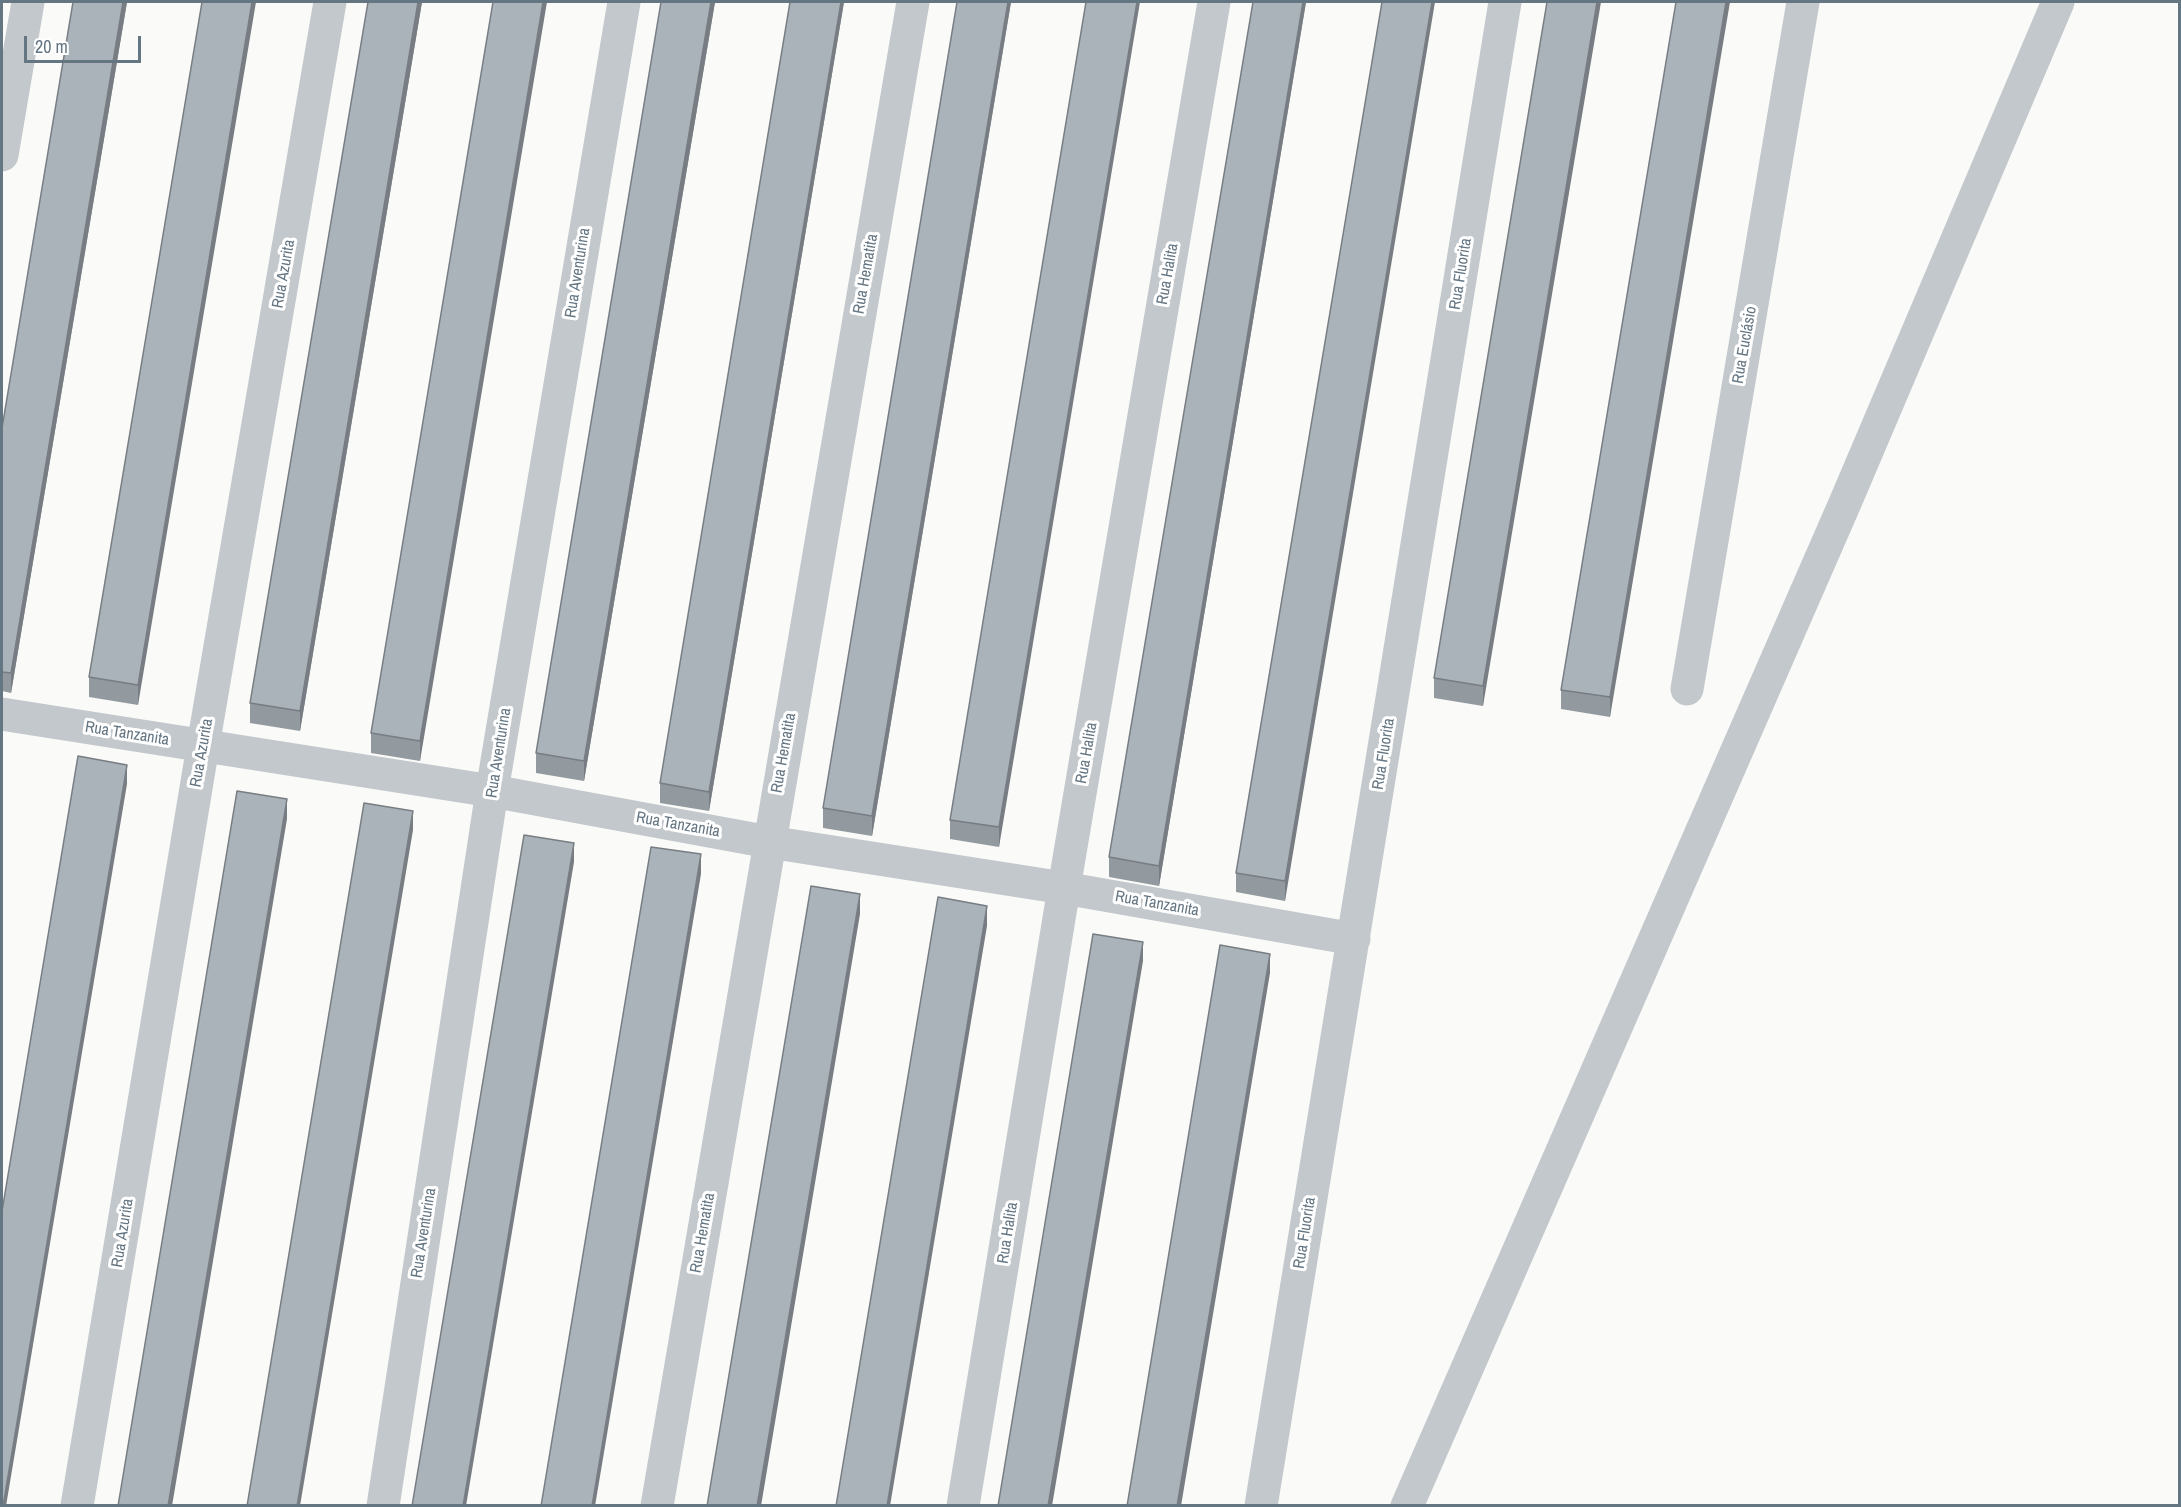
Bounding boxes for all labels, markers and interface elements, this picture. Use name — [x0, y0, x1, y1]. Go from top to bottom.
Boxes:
scale bar — [27, 24, 144, 62]
text: 20 m — [35, 34, 68, 59]
street label: Rua Aventurina — [561, 227, 595, 319]
street label: Rua Hematita — [850, 232, 882, 316]
street label: Rua Fluorita — [1446, 237, 1476, 311]
street label: Rua Azurita — [269, 238, 299, 310]
street label: Rua Halita — [1153, 242, 1183, 306]
street label: Rua Euclásio — [1729, 305, 1761, 385]
street label: Rua Aventurina — [482, 707, 516, 799]
street label: Rua Hematita — [768, 711, 800, 795]
street label: Rua Azurita — [187, 717, 217, 789]
street label: Rua Fluorita — [1369, 717, 1399, 791]
street label: Rua Tanzanita — [84, 718, 170, 750]
street label: Rua Halita — [1072, 721, 1102, 785]
street label: Rua Tanzanita — [635, 808, 721, 842]
street label: Rua Tanzanita — [1114, 887, 1200, 921]
street label: Rua Aventurina — [407, 1187, 441, 1279]
street label: Rua Hematita — [687, 1191, 719, 1275]
street label: Rua Fluorita — [1290, 1196, 1320, 1270]
street label: Rua Azurita — [108, 1197, 138, 1269]
street label: Rua Halita — [994, 1201, 1022, 1265]

